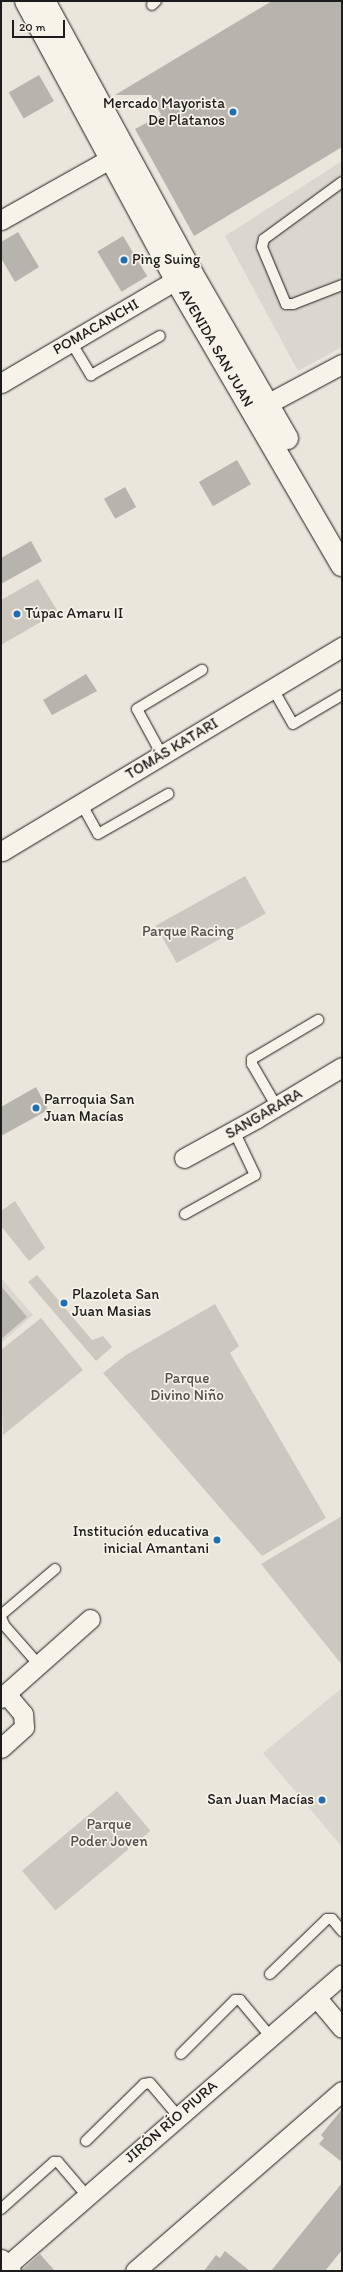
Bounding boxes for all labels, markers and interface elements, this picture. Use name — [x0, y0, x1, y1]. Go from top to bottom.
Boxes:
scale bar — [14, 12, 67, 38]
text: 20 m — [19, 20, 46, 34]
place label: Mercado Mayorista De Platanos — [103, 94, 225, 129]
marker: Mercado Mayorista De Platanos — [228, 107, 238, 117]
place label: Ping Suing — [132, 251, 201, 269]
marker: Ping Suing — [119, 255, 129, 265]
street label: AVENIDA SAN JUAN — [175, 286, 257, 410]
street label: POMACANCHI — [50, 295, 142, 359]
place label: Túpac Amaru II — [25, 605, 123, 623]
marker: Túpac Amaru II — [12, 609, 22, 619]
street label: TOMÁS KATARI — [122, 714, 222, 784]
park label: Parque Racing — [142, 923, 234, 941]
street label: SANGARARA — [222, 1085, 306, 1143]
place label: Parroquia San Juan Macías — [44, 1090, 134, 1125]
marker: Parroquia San Juan Macías — [31, 1103, 41, 1113]
place label: Plazoleta San Juan Masias — [72, 1285, 160, 1320]
marker: Plazoleta San Juan Masias — [59, 1298, 69, 1308]
park label: Parque Divino Niño — [150, 1369, 224, 1404]
place label: Institución educativa inicial Amantani — [73, 1522, 209, 1557]
marker: Institución educativa inicial Amantani — [212, 1535, 222, 1545]
place label: San Juan Macías — [207, 1791, 314, 1809]
marker: San Juan Macías — [317, 1795, 327, 1805]
park label: Parque Poder Joven — [70, 1815, 148, 1850]
street label: JIRÓN RÍO PIURA — [120, 2076, 222, 2168]

